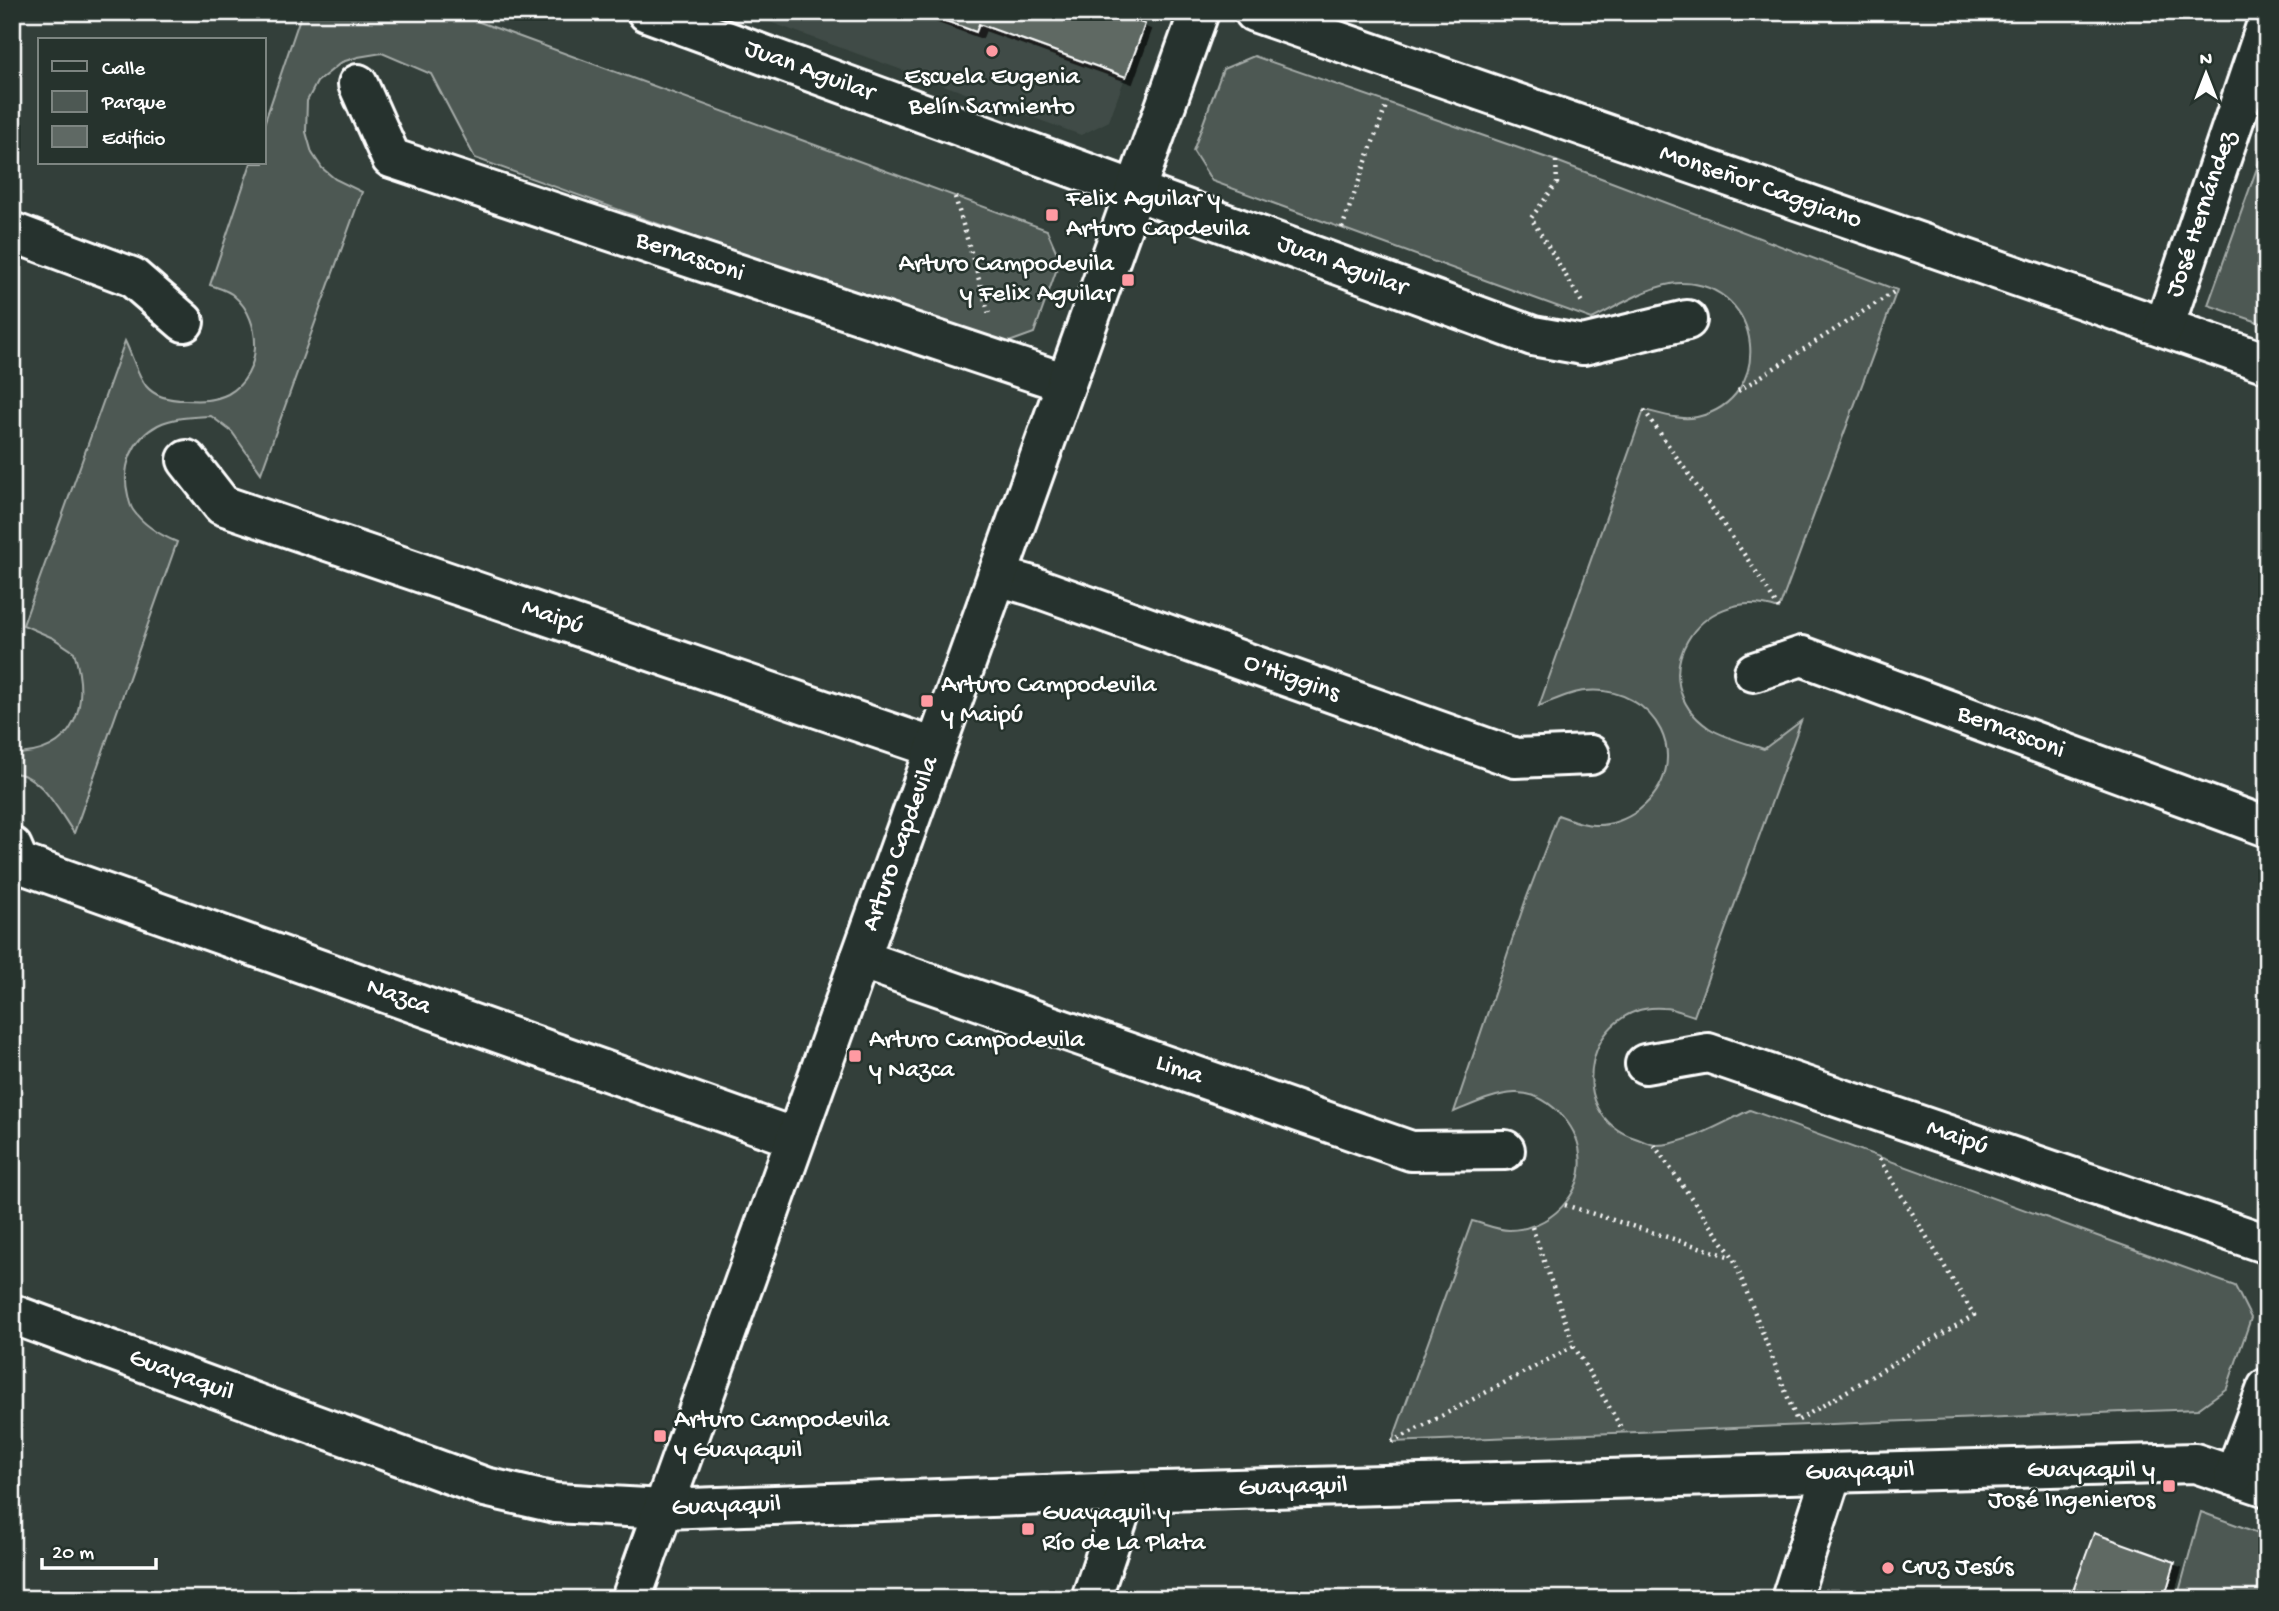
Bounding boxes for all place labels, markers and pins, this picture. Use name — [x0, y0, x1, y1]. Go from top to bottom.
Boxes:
marker: Escuela Eugenia Belín Sarmiento — [984, 43, 1000, 59]
place label: Escuela Eugenia Belín Sarmiento — [904, 63, 1081, 124]
place label: Felix Aguilar y Arturo Capdevila — [1065, 185, 1251, 246]
marker: Felix Aguilar y Arturo Capdevila — [1044, 207, 1060, 223]
place label: Arturo Campodevila y Felix Aguilar — [899, 250, 1117, 311]
marker: Arturo Campodevila y Felix Aguilar — [1120, 272, 1136, 288]
place label: Arturo Campodevila y Maipú — [941, 671, 1158, 732]
marker: Arturo Campodevila y Maipú — [919, 693, 935, 709]
place label: Arturo Campodevila y Nazca — [869, 1026, 1086, 1087]
marker: Arturo Campodevila y Nazca — [847, 1048, 863, 1064]
place label: Arturo Campodevila y Guayaquil — [674, 1406, 891, 1467]
marker: Arturo Campodevila y Guayaquil — [652, 1428, 668, 1444]
place label: Guayaquil y José Ingenieros — [1988, 1456, 2156, 1517]
marker: Guayaquil y José Ingenieros — [2161, 1478, 2177, 1494]
place label: Guayaquil y Río de La Plata — [1042, 1499, 1207, 1560]
marker: Guayaquil y Río de La Plata — [1020, 1521, 1036, 1537]
place label: Cruz Jesús — [1902, 1553, 2015, 1584]
marker: Cruz Jesús — [1880, 1560, 1896, 1576]

